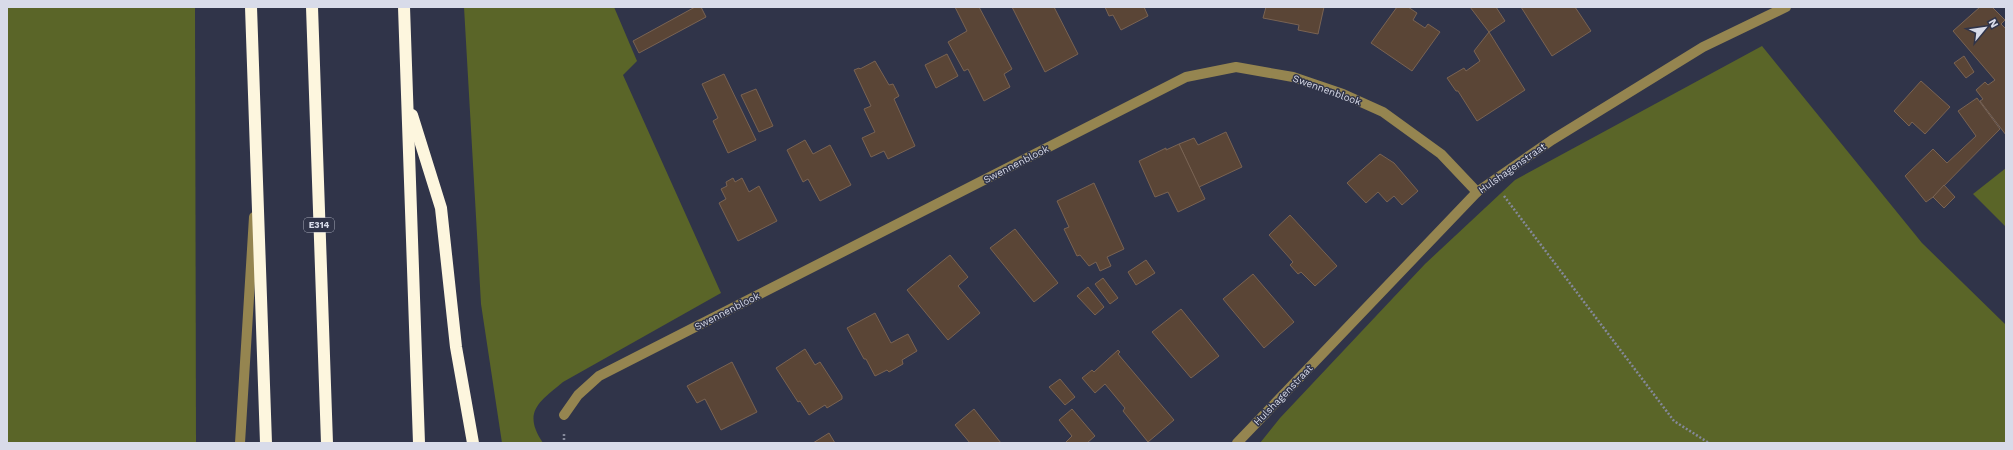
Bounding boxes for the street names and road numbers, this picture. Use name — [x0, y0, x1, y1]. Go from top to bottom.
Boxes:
street label: Swennenblook — [1291, 73, 1363, 108]
street label: Hulshagenstraat — [1476, 140, 1548, 195]
street label: Swennenblook — [982, 143, 1051, 185]
road number: E314 — [304, 218, 334, 232]
street label: Swennenblook — [693, 290, 762, 332]
street label: Hulshagenstraat — [1251, 362, 1315, 427]

